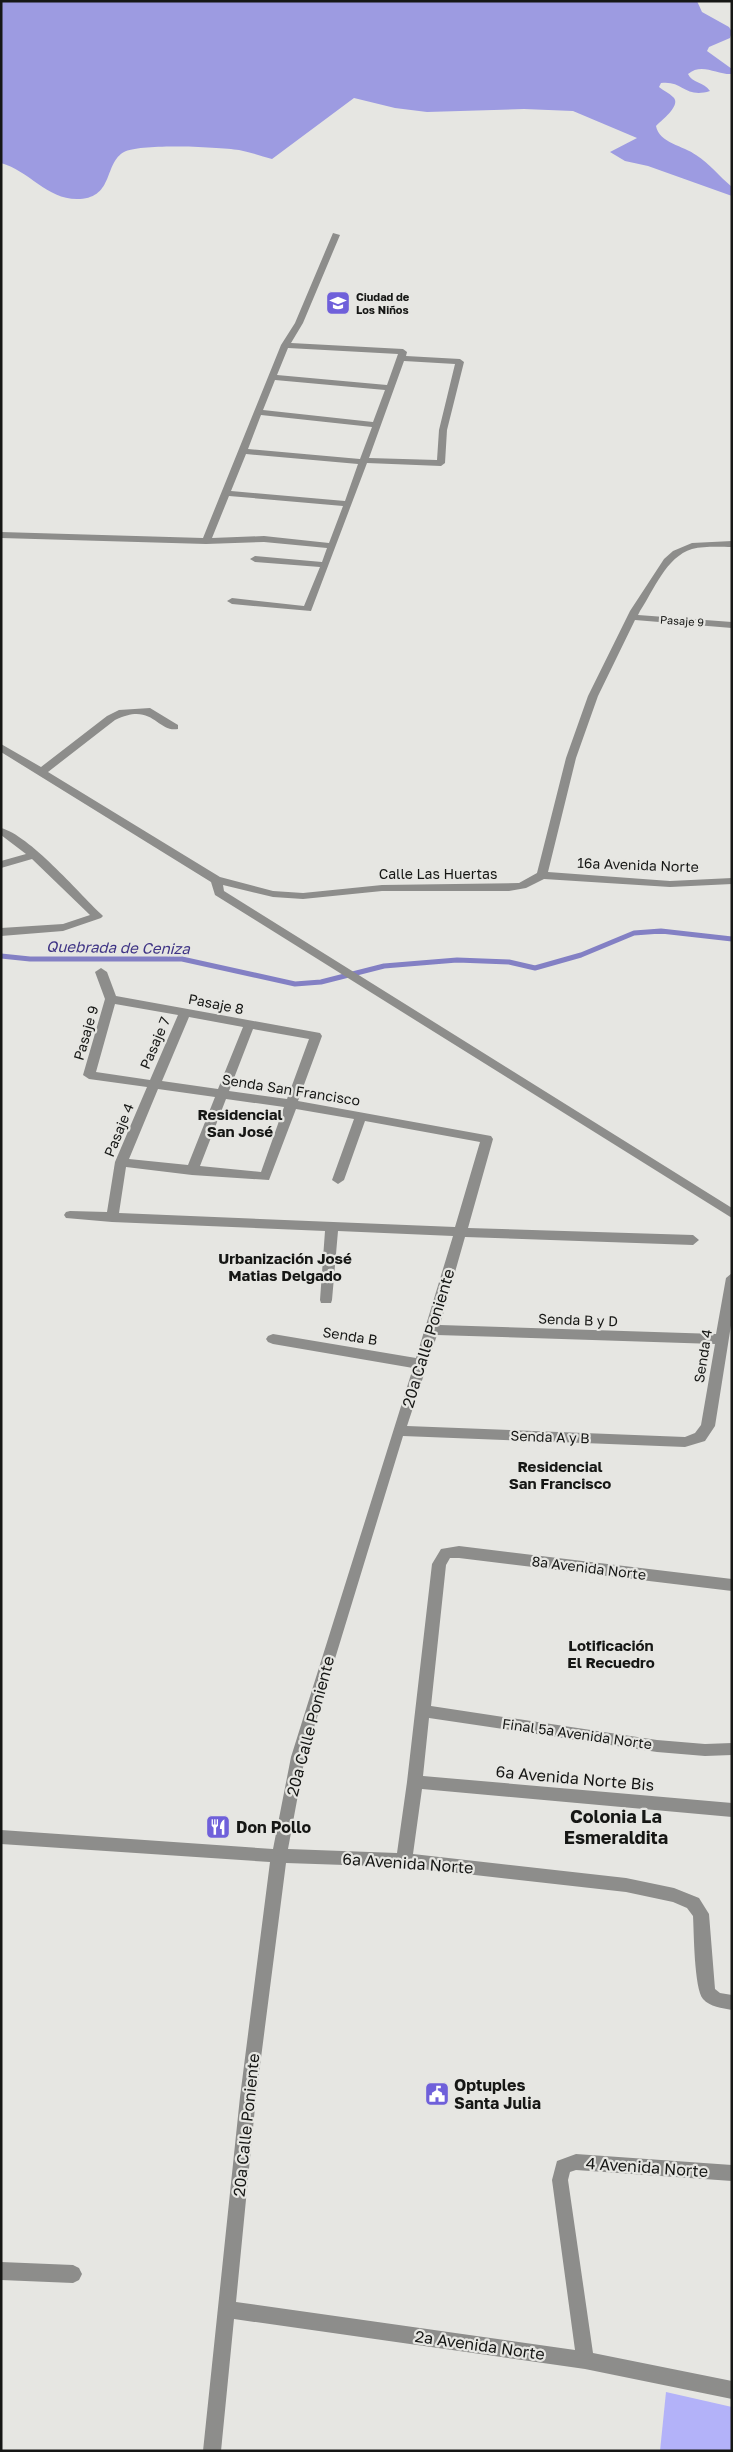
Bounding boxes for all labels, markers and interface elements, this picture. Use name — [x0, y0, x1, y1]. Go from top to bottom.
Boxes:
school or university icon: Ciudad de Los Niños — [325, 290, 351, 316]
place label: Ciudad de Los Niños — [356, 290, 410, 316]
street label: Pasaje 9 — [660, 612, 704, 629]
street label: 16a Avenida Norte — [577, 854, 699, 875]
street label: Calle Las Huertas — [379, 865, 497, 882]
water label: Quebrada de Ceniza — [46, 937, 191, 957]
street label: Pasaje 8 — [187, 990, 245, 1017]
street label: Pasaje 9 — [70, 1004, 101, 1062]
street label: Pasaje 7 — [136, 1014, 173, 1071]
street label: Senda San Francisco — [221, 1070, 361, 1109]
street label: Pasaje 4 — [100, 1101, 137, 1159]
district label: Residencial San José — [197, 1105, 283, 1140]
district label: Urbanización José Matias Delgado — [218, 1249, 352, 1284]
street label: 20a Calle Poniente — [397, 1266, 459, 1410]
street label: Senda B y D — [538, 1310, 618, 1329]
street label: Senda B — [322, 1323, 379, 1348]
street label: Senda 4 — [690, 1328, 715, 1384]
street label: Senda A y B — [510, 1427, 590, 1446]
district label: Residencial San Francisco — [509, 1457, 611, 1492]
street label: 8a Avenida Norte — [531, 1552, 647, 1583]
district label: Lotificación El Recuedro — [567, 1636, 655, 1671]
street label: 20a Calle Poniente — [282, 1654, 338, 1798]
street label: Final 5a Avenida Norte — [501, 1715, 653, 1752]
street label: 6a Avenida Norte Bis — [495, 1761, 655, 1795]
district label: Colonia La Esmeraldita — [564, 1805, 668, 1848]
restaurant icon: Don Pollo — [205, 1814, 231, 1840]
place label: Don Pollo — [236, 1817, 312, 1837]
street label: 6a Avenida Norte — [342, 1848, 474, 1878]
street label: 20a Calle Poniente — [229, 2052, 263, 2198]
place label: Optuples Santa Julia — [454, 2075, 541, 2113]
public building icon: Optuples Santa Julia — [424, 2081, 450, 2107]
street label: 4 Avenida Norte — [585, 2153, 709, 2181]
street label: 2a Avenida Norte — [414, 2326, 546, 2364]

